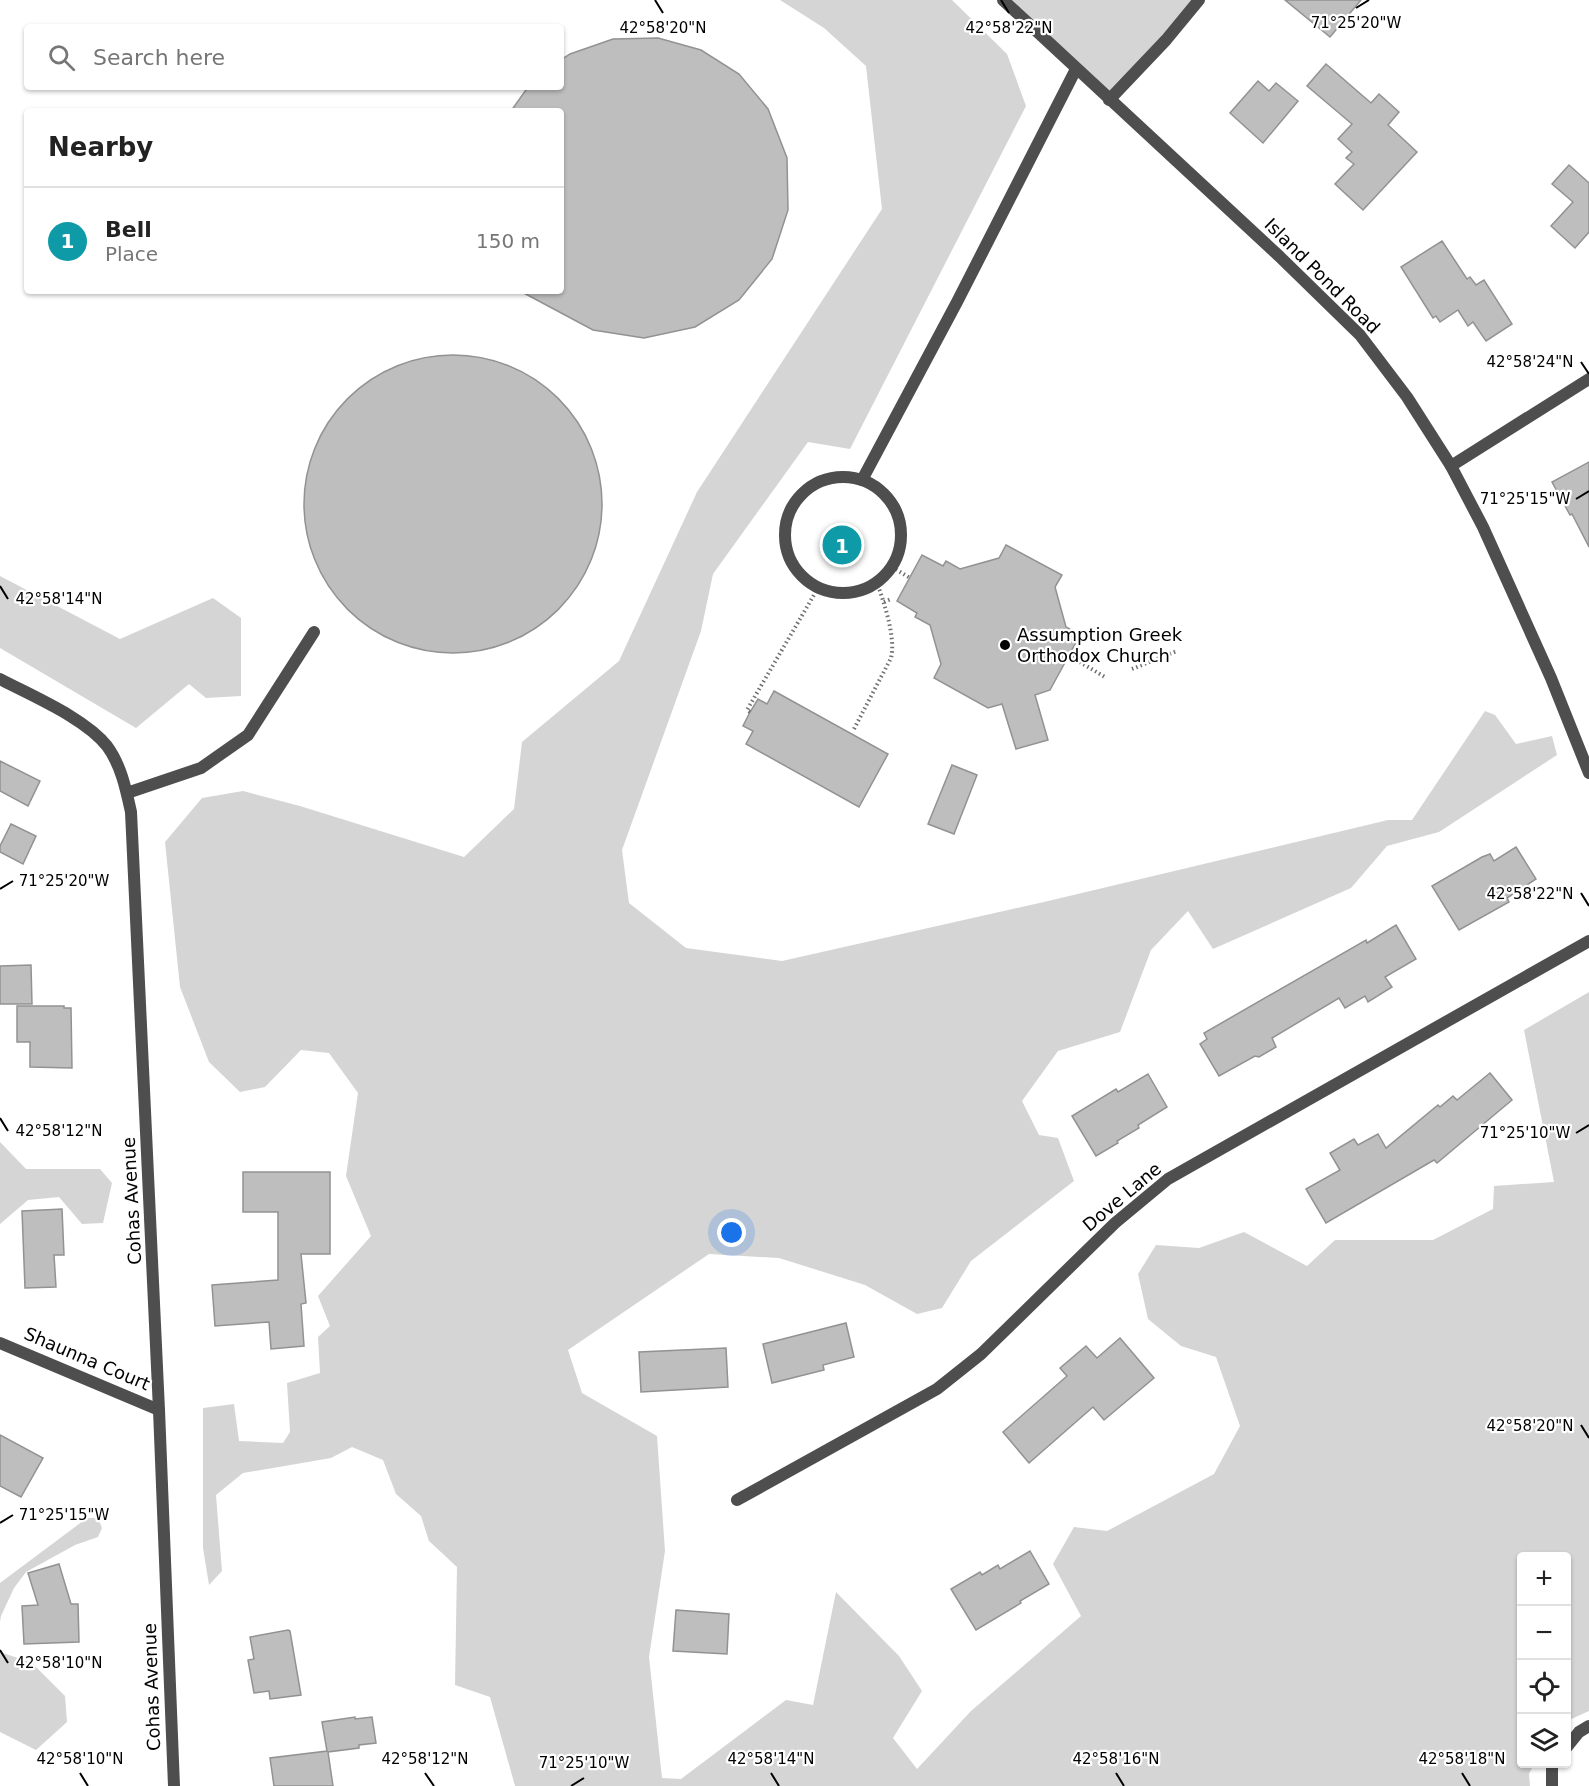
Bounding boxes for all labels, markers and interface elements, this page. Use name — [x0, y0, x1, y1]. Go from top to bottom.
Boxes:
text: 71°25'20"W — [1311, 14, 1401, 32]
text: 42°58'20"N — [619, 19, 707, 37]
text: 42°58'22"N — [965, 19, 1053, 37]
search box — [24, 24, 564, 90]
icon: search — [45, 41, 78, 74]
text: Search here — [93, 45, 225, 70]
text: Nearby — [48, 132, 153, 162]
street label: Island Pond Road — [1260, 214, 1384, 338]
text: Bell — [105, 217, 152, 242]
text: 1 — [61, 229, 74, 253]
text: 150 m — [476, 229, 540, 253]
text: Place — [105, 242, 158, 266]
text: 42°58'24"N — [1486, 353, 1574, 371]
text: 71°25'15"W — [1480, 490, 1570, 508]
pin: 1 — [822, 522, 862, 568]
text: 42°58'14"N — [15, 590, 103, 608]
place label: Assumption Greek Orthodox Church — [1017, 624, 1183, 666]
marker: Assumption Greek Orthodox Church — [998, 638, 1012, 652]
text: 71°25'20"W — [19, 872, 109, 890]
text: 42°58'22"N — [1486, 885, 1574, 903]
text: 42°58'12"N — [15, 1122, 103, 1140]
text: 71°25'10"W — [1480, 1124, 1570, 1142]
street label: Cohas Avenue — [118, 1137, 145, 1265]
street label: Dove Lane — [1078, 1158, 1165, 1235]
your location — [717, 1218, 746, 1247]
street label: Shaunna Court — [21, 1323, 153, 1394]
text: 42°58'20"N — [1486, 1417, 1574, 1435]
text: 71°25'15"W — [19, 1506, 109, 1524]
map controls — [1517, 1552, 1571, 1768]
button: + — [1517, 1552, 1571, 1606]
button: − — [1517, 1606, 1571, 1660]
street label: Cohas Avenue — [139, 1623, 164, 1751]
text: 42°58'10"N — [15, 1654, 103, 1672]
button: locate — [1517, 1660, 1571, 1714]
button: layers — [1517, 1714, 1571, 1768]
text: 42°58'10"N — [36, 1750, 124, 1768]
text: 42°58'12"N — [381, 1750, 469, 1768]
text: 42°58'14"N — [727, 1750, 815, 1768]
text: 42°58'16"N — [1072, 1750, 1160, 1768]
text: 42°58'18"N — [1418, 1750, 1506, 1768]
text: 71°25'10"W — [539, 1754, 629, 1772]

